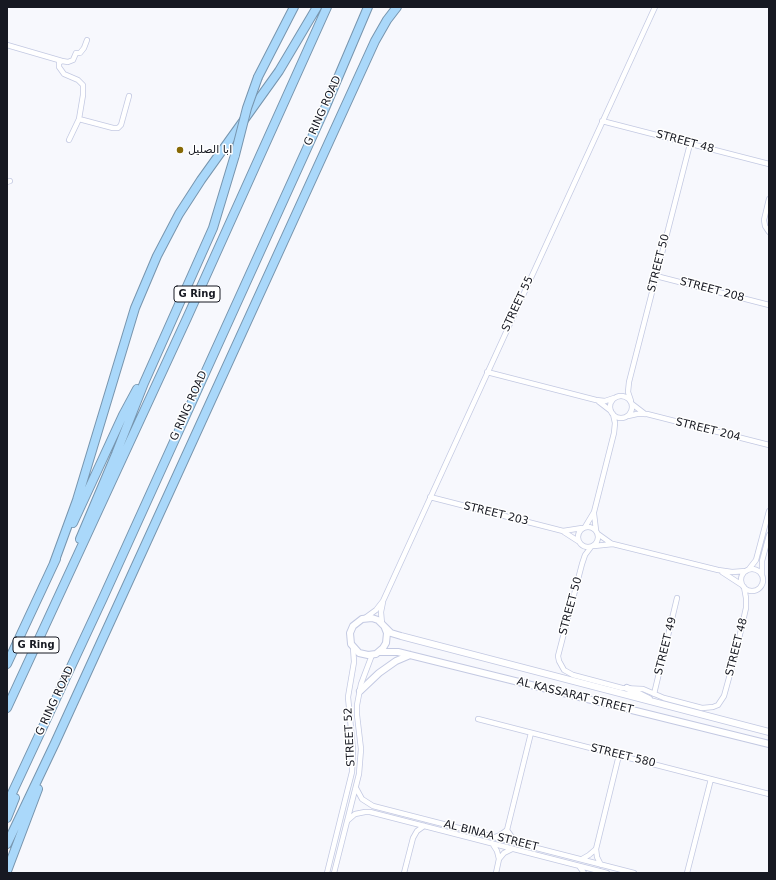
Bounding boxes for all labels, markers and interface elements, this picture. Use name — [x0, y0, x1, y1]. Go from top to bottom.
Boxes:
street label: G RING ROAD — [302, 74, 344, 148]
street label: STREET 48 — [655, 128, 715, 156]
place label: ابا الصليل — [188, 143, 232, 157]
marker: ابا الصليل — [175, 145, 185, 155]
street label: STREET 50 — [645, 233, 673, 293]
street label: STREET 55 — [499, 274, 537, 334]
street label: STREET 208 — [678, 275, 746, 305]
road number: G Ring — [174, 286, 220, 302]
street label: G RING ROAD — [168, 369, 210, 443]
street label: STREET 204 — [674, 416, 742, 444]
street label: STREET 203 — [462, 500, 530, 528]
street label: STREET 50 — [557, 576, 585, 636]
street label: STREET 49 — [652, 616, 680, 676]
street label: STREET 48 — [723, 617, 751, 677]
road number: G Ring — [13, 637, 59, 653]
street label: G RING ROAD — [33, 664, 77, 738]
street label: AL KASSARAT STREET — [515, 675, 635, 717]
street label: STREET 52 — [342, 707, 358, 767]
street label: STREET 580 — [589, 742, 657, 770]
street label: AL BINAA STREET — [442, 818, 540, 854]

